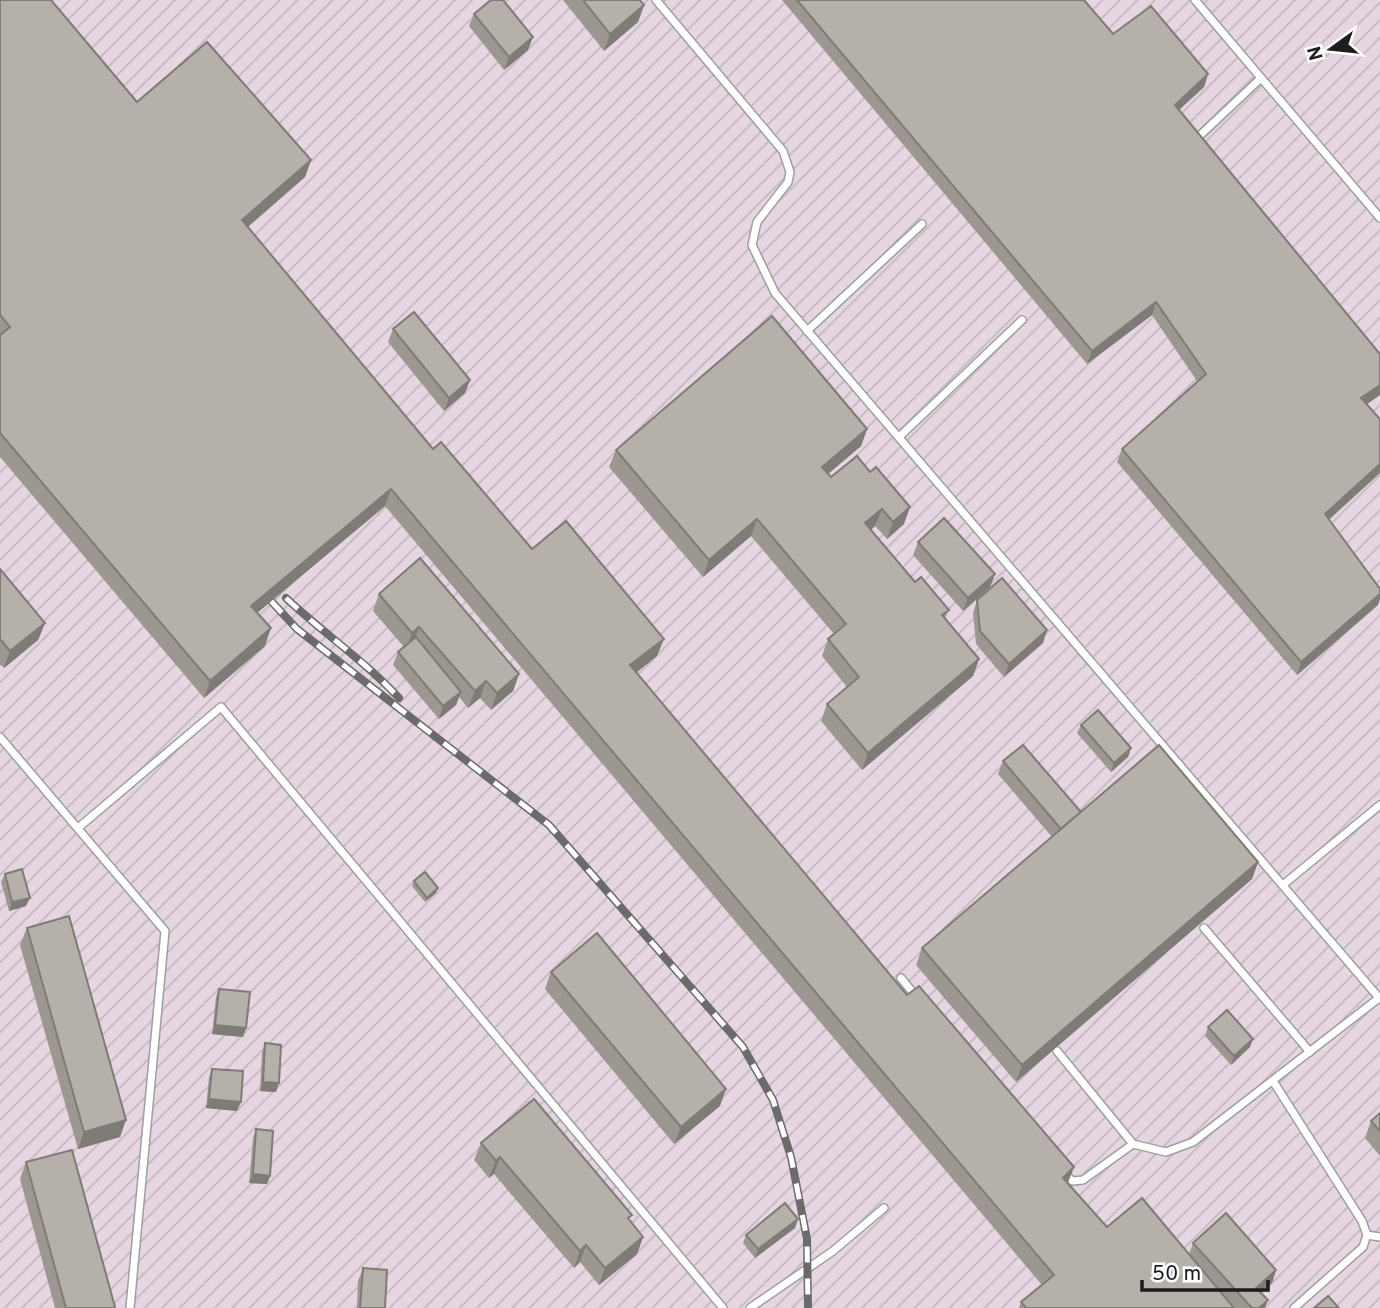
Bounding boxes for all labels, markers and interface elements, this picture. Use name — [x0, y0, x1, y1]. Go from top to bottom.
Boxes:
north arrow — [1296, 14, 1366, 84]
text: N — [1303, 43, 1330, 63]
scale bar — [1142, 1248, 1268, 1292]
text: 50 m — [1152, 1261, 1201, 1288]

